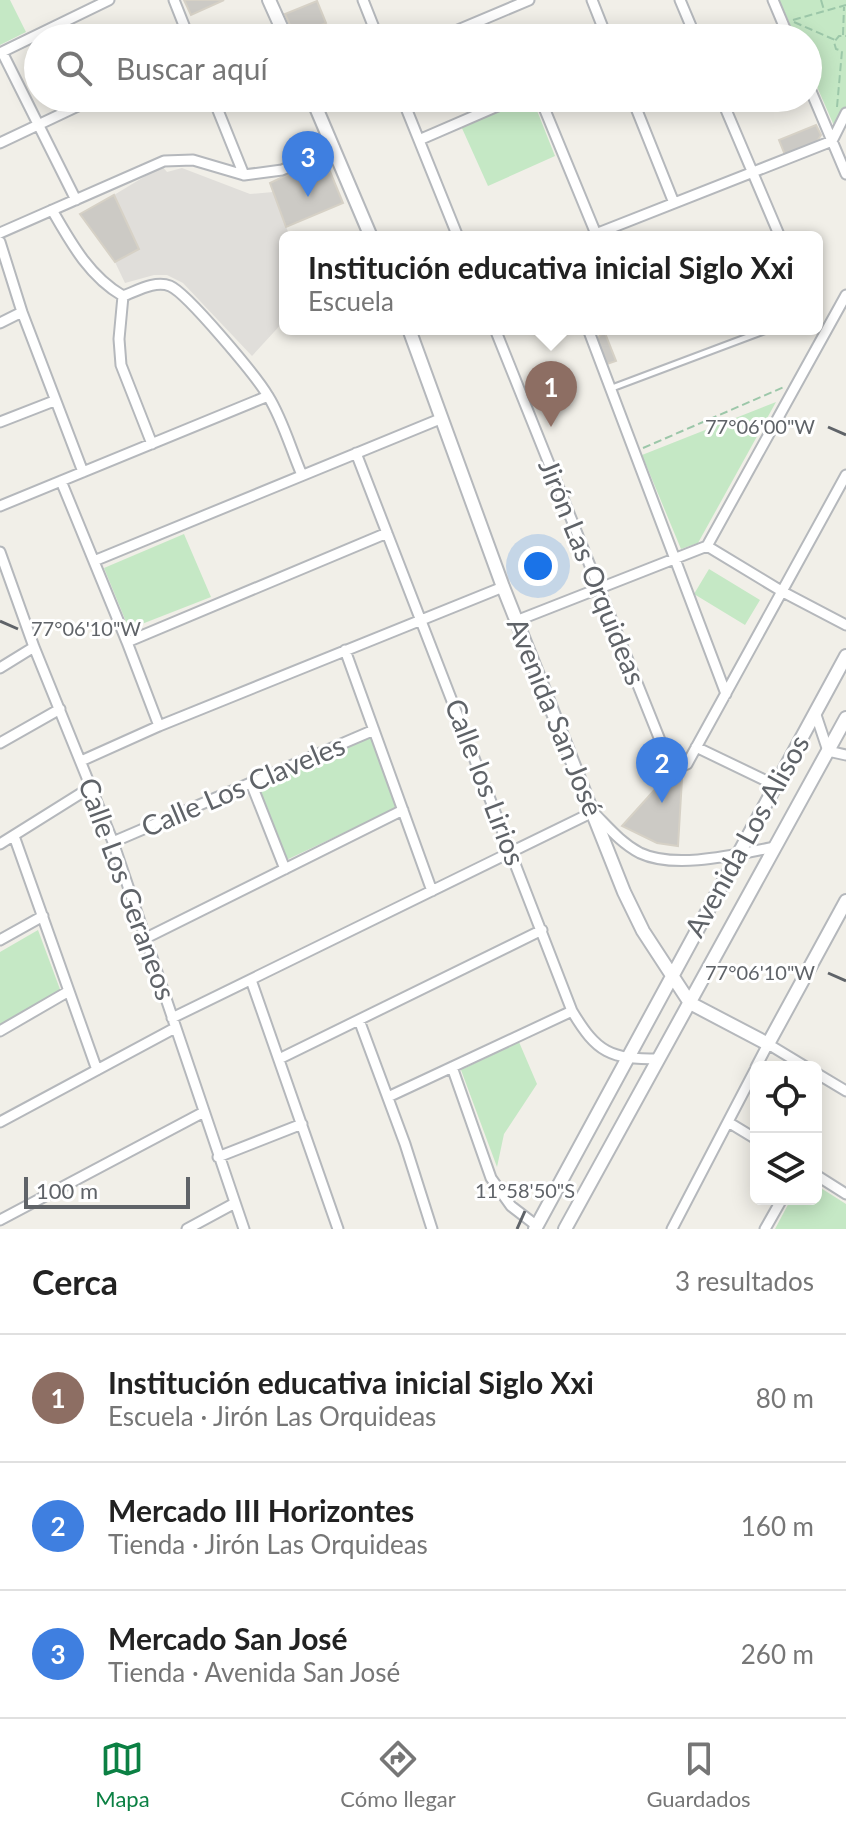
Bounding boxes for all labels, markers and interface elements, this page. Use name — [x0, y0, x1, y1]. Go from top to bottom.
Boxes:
search box — [24, 24, 822, 112]
icon: search — [52, 46, 96, 90]
text: Buscar aquí — [116, 50, 268, 86]
pin: 3 — [282, 131, 334, 197]
popup — [279, 231, 823, 335]
text: Institución educativa inicial Siglo Xxi — [308, 249, 794, 285]
text: Escuela — [308, 285, 394, 317]
pin: 1 — [525, 361, 577, 427]
text: 77°06'00"W — [705, 414, 815, 438]
street label: Jirón Las Orquideas — [532, 454, 654, 689]
your location — [518, 546, 558, 586]
street label: Avenida San José — [501, 613, 611, 821]
text: 77°06'10"W — [31, 616, 141, 640]
street label: Calle los Lirios — [439, 694, 533, 870]
street label: Calle Los Claveles — [136, 727, 349, 843]
street label: Avenida Los Alisos — [677, 729, 816, 942]
pin: 2 — [636, 737, 688, 803]
street label: Calle Los Geraneos — [72, 773, 184, 1004]
text: 77°06'10"W — [705, 960, 815, 984]
map controls — [750, 1061, 822, 1205]
button: locate — [750, 1061, 822, 1133]
button: layers — [750, 1133, 822, 1205]
scale bar — [24, 1173, 190, 1209]
text: 100 m — [36, 1177, 98, 1204]
text: 11°58'50"S — [475, 1178, 575, 1202]
text: Cerca — [32, 1261, 118, 1302]
text: 3 resultados — [675, 1265, 814, 1297]
text: Institución educativa inicial Siglo Xxi — [108, 1364, 594, 1400]
text: 1 — [50, 1382, 66, 1414]
text: 80 m — [756, 1382, 814, 1414]
text: Escuela · Jirón Las Orquideas — [108, 1400, 436, 1432]
text: Mercado III Horizontes — [108, 1492, 414, 1528]
text: 2 — [50, 1510, 66, 1542]
text: 160 m — [741, 1510, 814, 1542]
text: Tienda · Jirón Las Orquideas — [108, 1528, 428, 1560]
text: Mercado San José — [108, 1620, 348, 1656]
text: 3 — [50, 1638, 66, 1670]
text: 260 m — [741, 1638, 814, 1670]
text: Tienda · Avenida San José — [108, 1656, 400, 1688]
tab: Mapa — [95, 1737, 150, 1812]
tab: Cómo llegar — [340, 1737, 456, 1812]
tab: Guardados — [646, 1737, 751, 1812]

